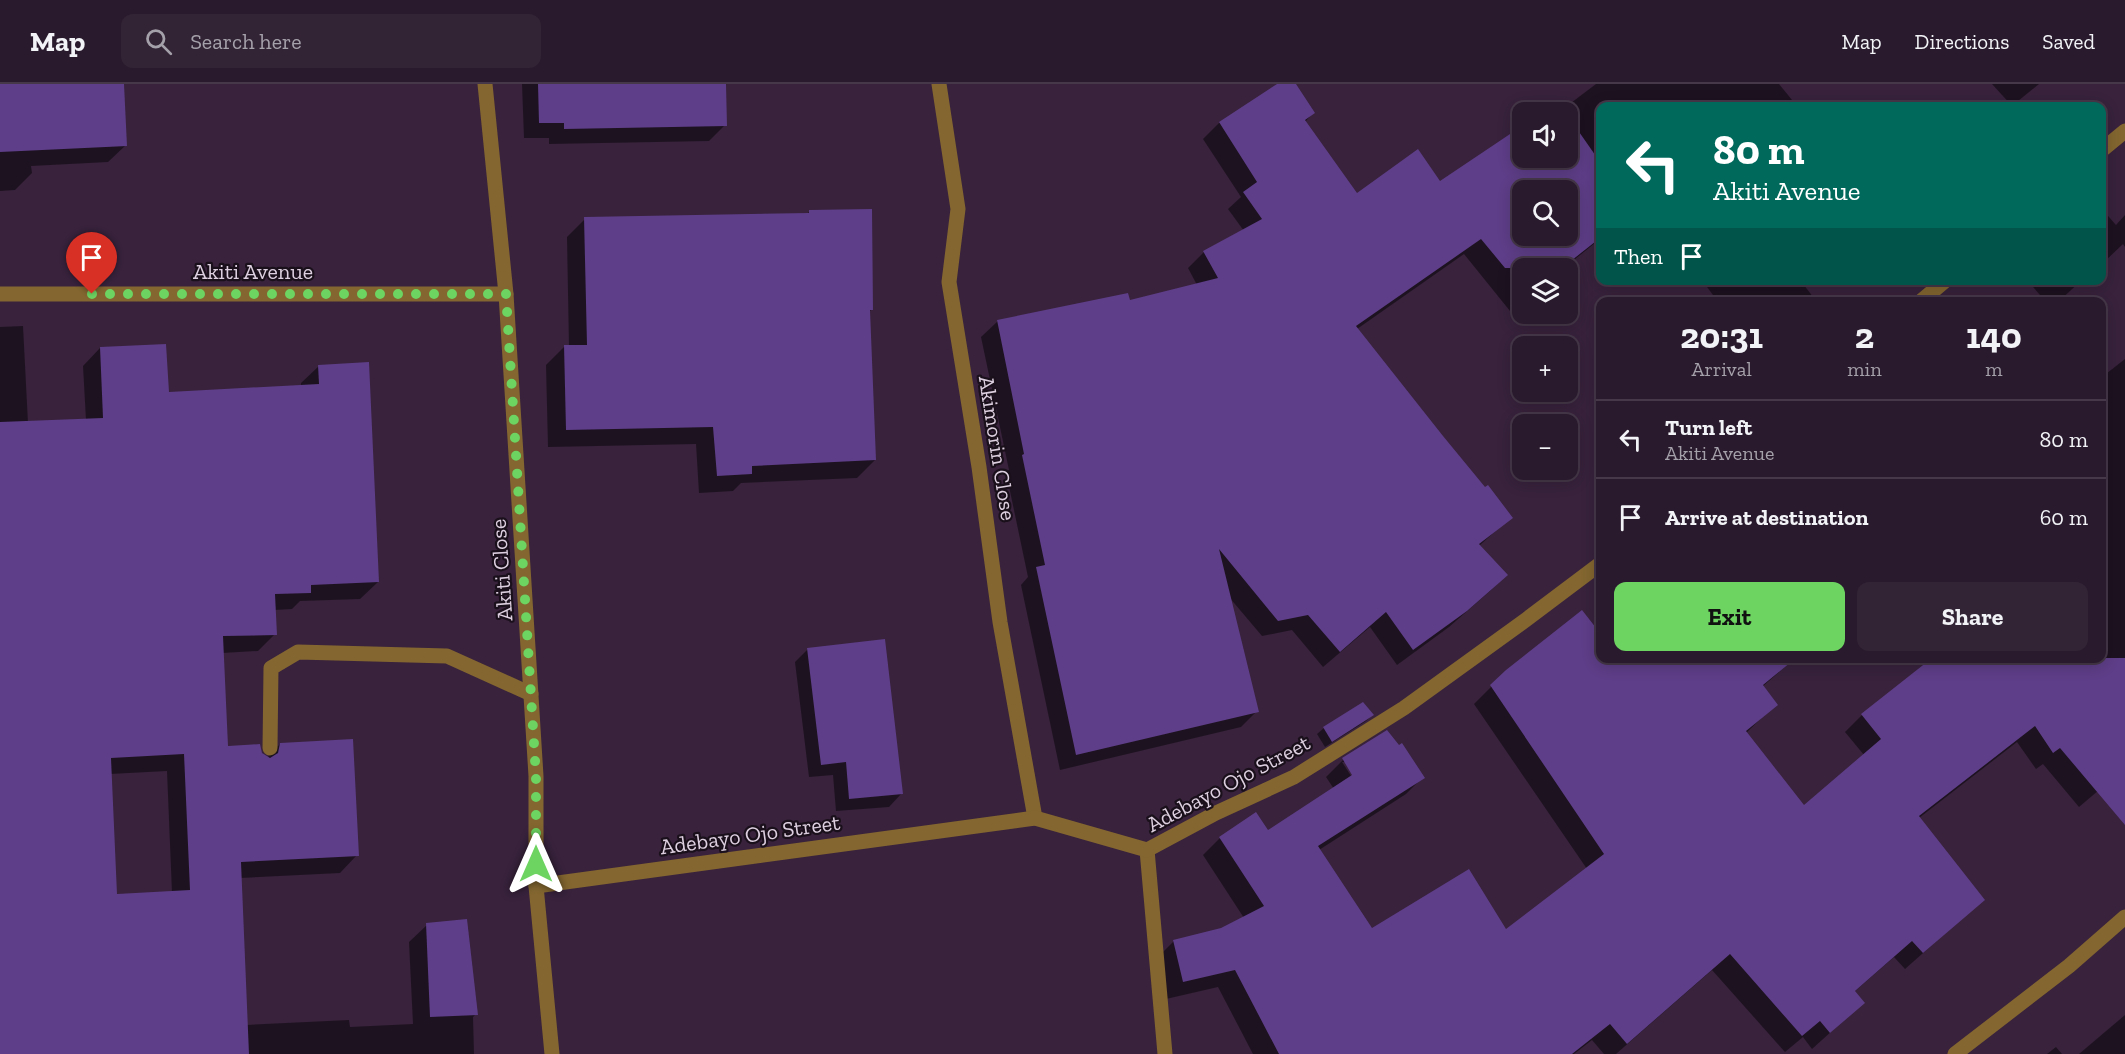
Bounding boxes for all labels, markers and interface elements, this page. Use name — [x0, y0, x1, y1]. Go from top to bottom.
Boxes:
search box — [121, 14, 541, 68]
text: Map — [30, 25, 85, 58]
icon: search — [142, 25, 175, 58]
text: Search here — [190, 28, 302, 55]
text: Map — [1842, 29, 1882, 54]
text: Directions — [1915, 29, 2009, 54]
text: Saved — [2042, 29, 2095, 54]
map controls — [1512, 102, 1578, 480]
button: sound — [1512, 102, 1578, 168]
text: 80 m — [1713, 124, 1804, 175]
icon: left — [1614, 126, 1692, 204]
text: Akiti Avenue — [1713, 175, 1861, 207]
button: search — [1512, 180, 1578, 246]
pin — [66, 232, 117, 294]
icon: arrive — [1675, 240, 1708, 273]
icon: arrive — [75, 241, 108, 274]
text: Then — [1614, 243, 1663, 270]
street label: Akiti Avenue — [193, 258, 313, 285]
button: layers — [1512, 258, 1578, 324]
text: 20:31 — [1680, 314, 1763, 357]
text: 2 — [1855, 314, 1874, 357]
text: 140 — [1966, 314, 2022, 357]
button: + — [1512, 336, 1578, 402]
text: Arrival — [1692, 357, 1752, 381]
text: min — [1847, 357, 1882, 381]
text: m — [1985, 357, 2002, 381]
street label: Akimorin Close — [973, 374, 1022, 523]
button: − — [1512, 414, 1578, 480]
text: Turn left — [1665, 414, 1752, 441]
icon: left — [1614, 423, 1647, 456]
text: 80 m — [2040, 426, 2088, 453]
text: Akiti Avenue — [1665, 441, 1774, 465]
icon: arrive — [1614, 501, 1647, 534]
text: Arrive at destination — [1665, 504, 1868, 531]
text: 60 m — [2040, 504, 2088, 531]
street label: Akiti Close — [484, 518, 519, 622]
button: Exit — [1614, 582, 1845, 651]
button: Share — [1857, 582, 2088, 651]
street label: Adebayo Ojo Street — [1142, 729, 1315, 838]
street label: Adebayo Ojo Street — [658, 808, 843, 860]
position arrow — [504, 832, 568, 896]

